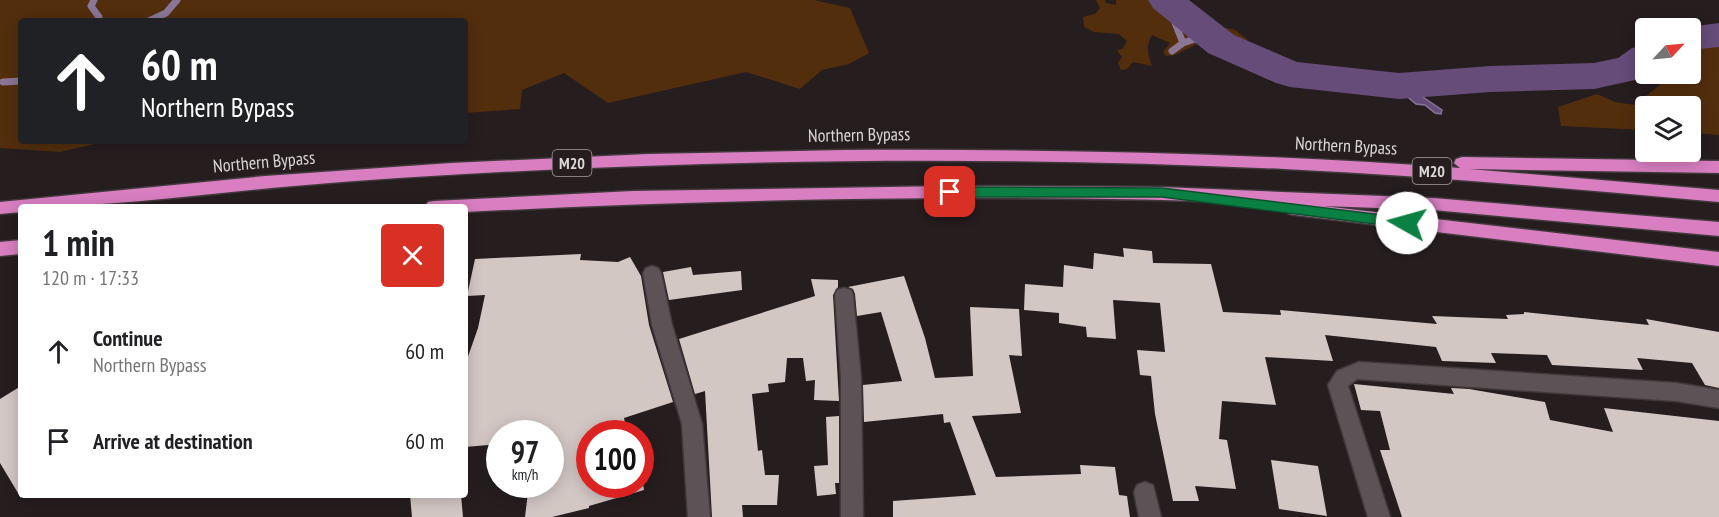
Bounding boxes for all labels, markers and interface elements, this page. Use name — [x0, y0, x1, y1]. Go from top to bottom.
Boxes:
north arrow — [1635, 18, 1701, 84]
map controls — [1635, 18, 1701, 162]
text: 60 m — [141, 37, 218, 92]
icon: ahead — [42, 42, 120, 120]
text: Northern Bypass — [141, 90, 294, 124]
button: layers — [1635, 96, 1701, 162]
street label: Northern Bypass — [808, 122, 910, 147]
street label: Northern Bypass — [1294, 131, 1398, 160]
street label: Northern Bypass — [212, 146, 316, 177]
road number: M20 — [552, 150, 592, 176]
road number: M20 — [1412, 158, 1452, 184]
pin — [924, 166, 975, 217]
icon: arrive — [933, 175, 966, 208]
position arrow — [1375, 191, 1439, 255]
text: 1 min — [42, 219, 115, 266]
button: close — [381, 224, 444, 287]
text: 120 m · 17:33 — [42, 265, 139, 291]
text: Continue — [93, 324, 163, 352]
icon: ahead — [42, 335, 75, 368]
text: 60 m — [405, 337, 444, 365]
text: Northern Bypass — [93, 352, 207, 378]
speed limit sign: 100 — [576, 420, 654, 498]
icon: arrive — [42, 425, 75, 458]
text: Arrive at destination — [93, 427, 253, 455]
text: 60 m — [405, 427, 444, 455]
text: 97 — [511, 432, 539, 471]
text: km/h — [512, 465, 538, 484]

